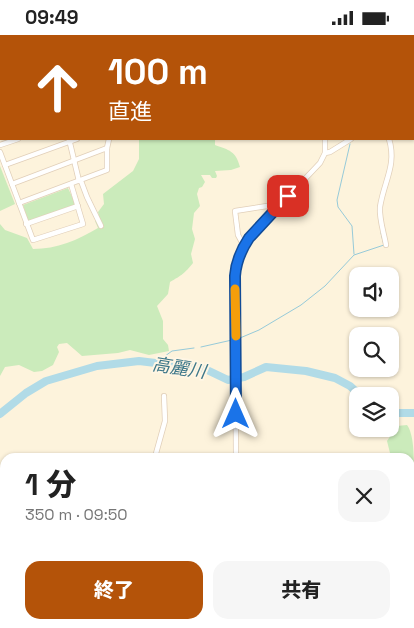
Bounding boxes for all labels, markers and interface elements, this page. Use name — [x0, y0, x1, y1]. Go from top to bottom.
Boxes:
text: 09:49 — [25, 5, 79, 30]
text: 100 m — [108, 50, 208, 94]
icon: ahead — [25, 55, 90, 120]
text: 直進 — [108, 97, 152, 125]
pin — [267, 175, 309, 217]
icon: arrive — [274, 182, 302, 210]
map controls — [349, 267, 399, 437]
button: sound — [349, 267, 399, 317]
button: search — [349, 327, 399, 377]
water label: 高麗川 — [151, 352, 210, 383]
position arrow — [209, 387, 261, 439]
button: layers — [349, 387, 399, 437]
text: 1 分 — [25, 465, 76, 504]
button: close — [338, 470, 390, 522]
text: 350 m · 09:50 — [25, 504, 128, 525]
button: 終了 — [25, 561, 203, 619]
button: 共有 — [213, 561, 390, 619]

